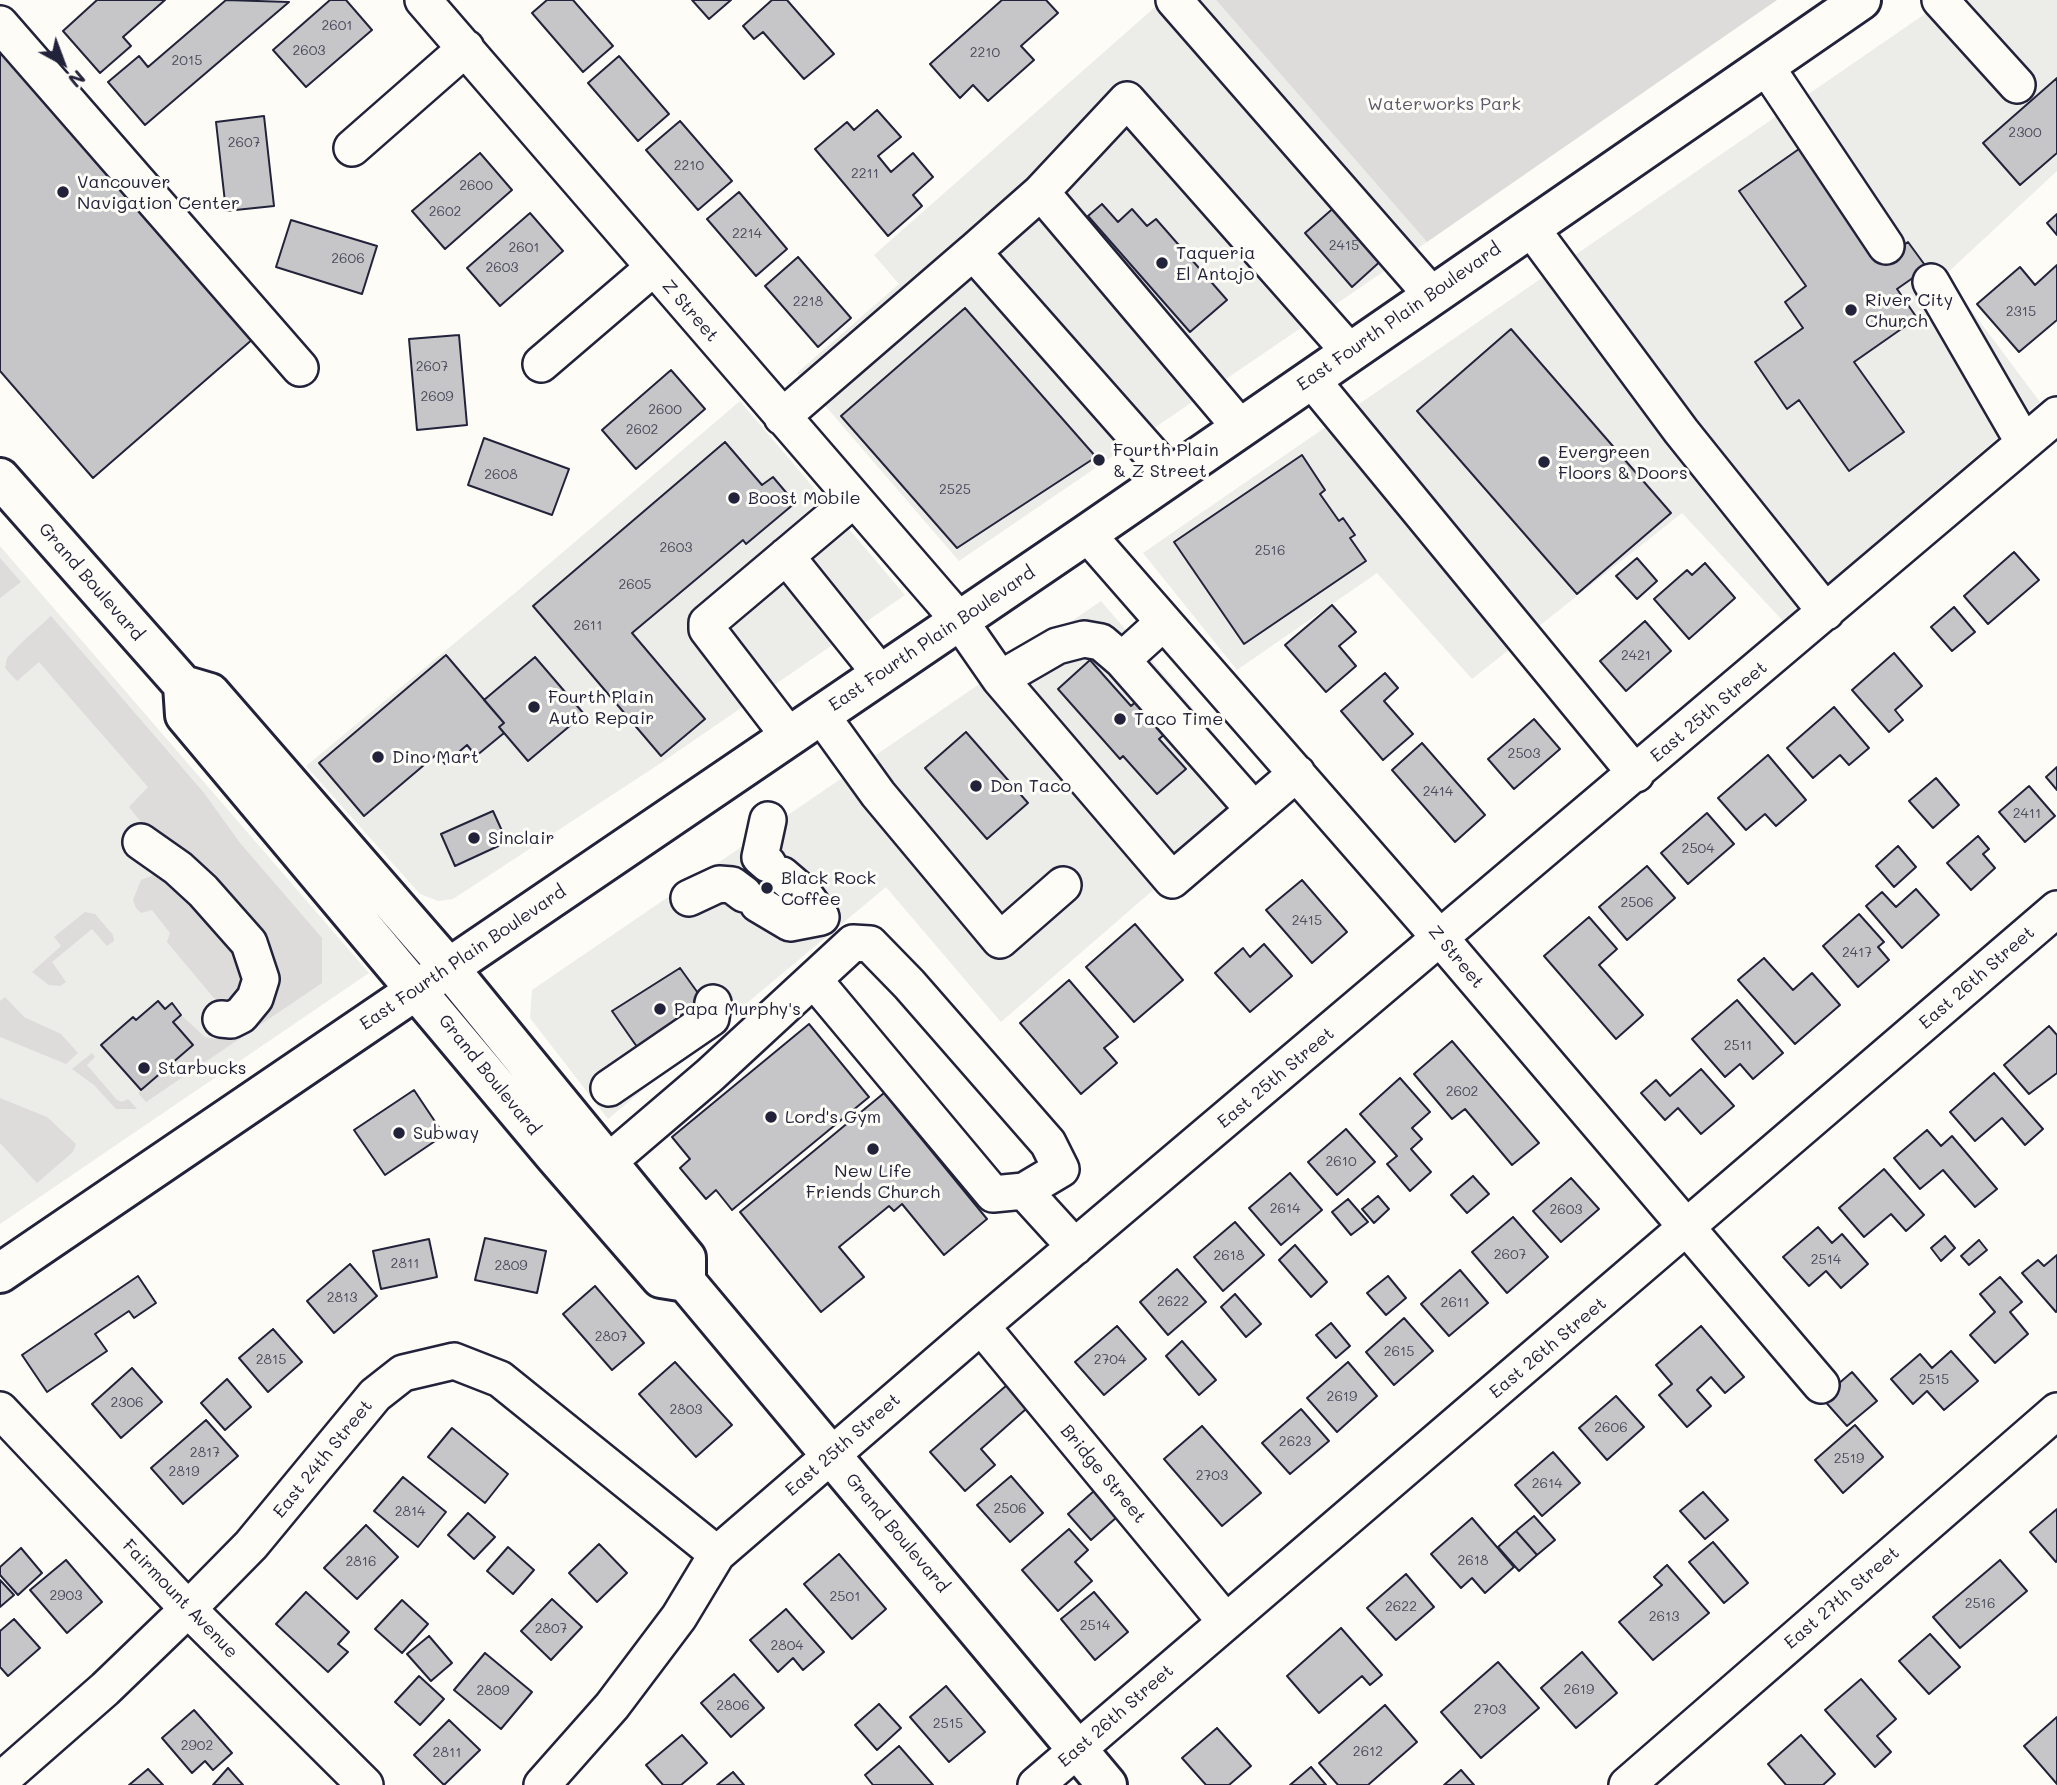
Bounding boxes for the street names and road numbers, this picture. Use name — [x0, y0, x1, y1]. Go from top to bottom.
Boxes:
street label: East Fourth Plain Boulevard — [1293, 238, 1505, 396]
street label: Z Street — [657, 276, 723, 346]
street label: Grand Boulevard — [34, 519, 148, 645]
street label: East Fourth Plain Boulevard — [825, 562, 1039, 716]
street label: East 25th Street — [1646, 657, 1772, 767]
street label: East Fourth Plain Boulevard — [356, 881, 570, 1035]
street label: Z Street — [1424, 921, 1488, 993]
street label: East 26th Street — [1915, 922, 2039, 1034]
street label: Grand Boulevard — [434, 1010, 544, 1140]
street label: East 25th Street — [1213, 1023, 1339, 1133]
street label: East 26th Street — [1485, 1293, 1611, 1403]
street label: East 25th Street — [781, 1389, 905, 1501]
street label: East 24th Street — [269, 1396, 377, 1522]
street label: Bridge Street — [1056, 1420, 1150, 1528]
street label: Grand Boulevard — [841, 1469, 953, 1597]
street label: Fairmount Avenue — [118, 1535, 242, 1663]
street label: East 27th Street — [1780, 1542, 1904, 1654]
street label: East 26th Street — [1054, 1660, 1178, 1772]

